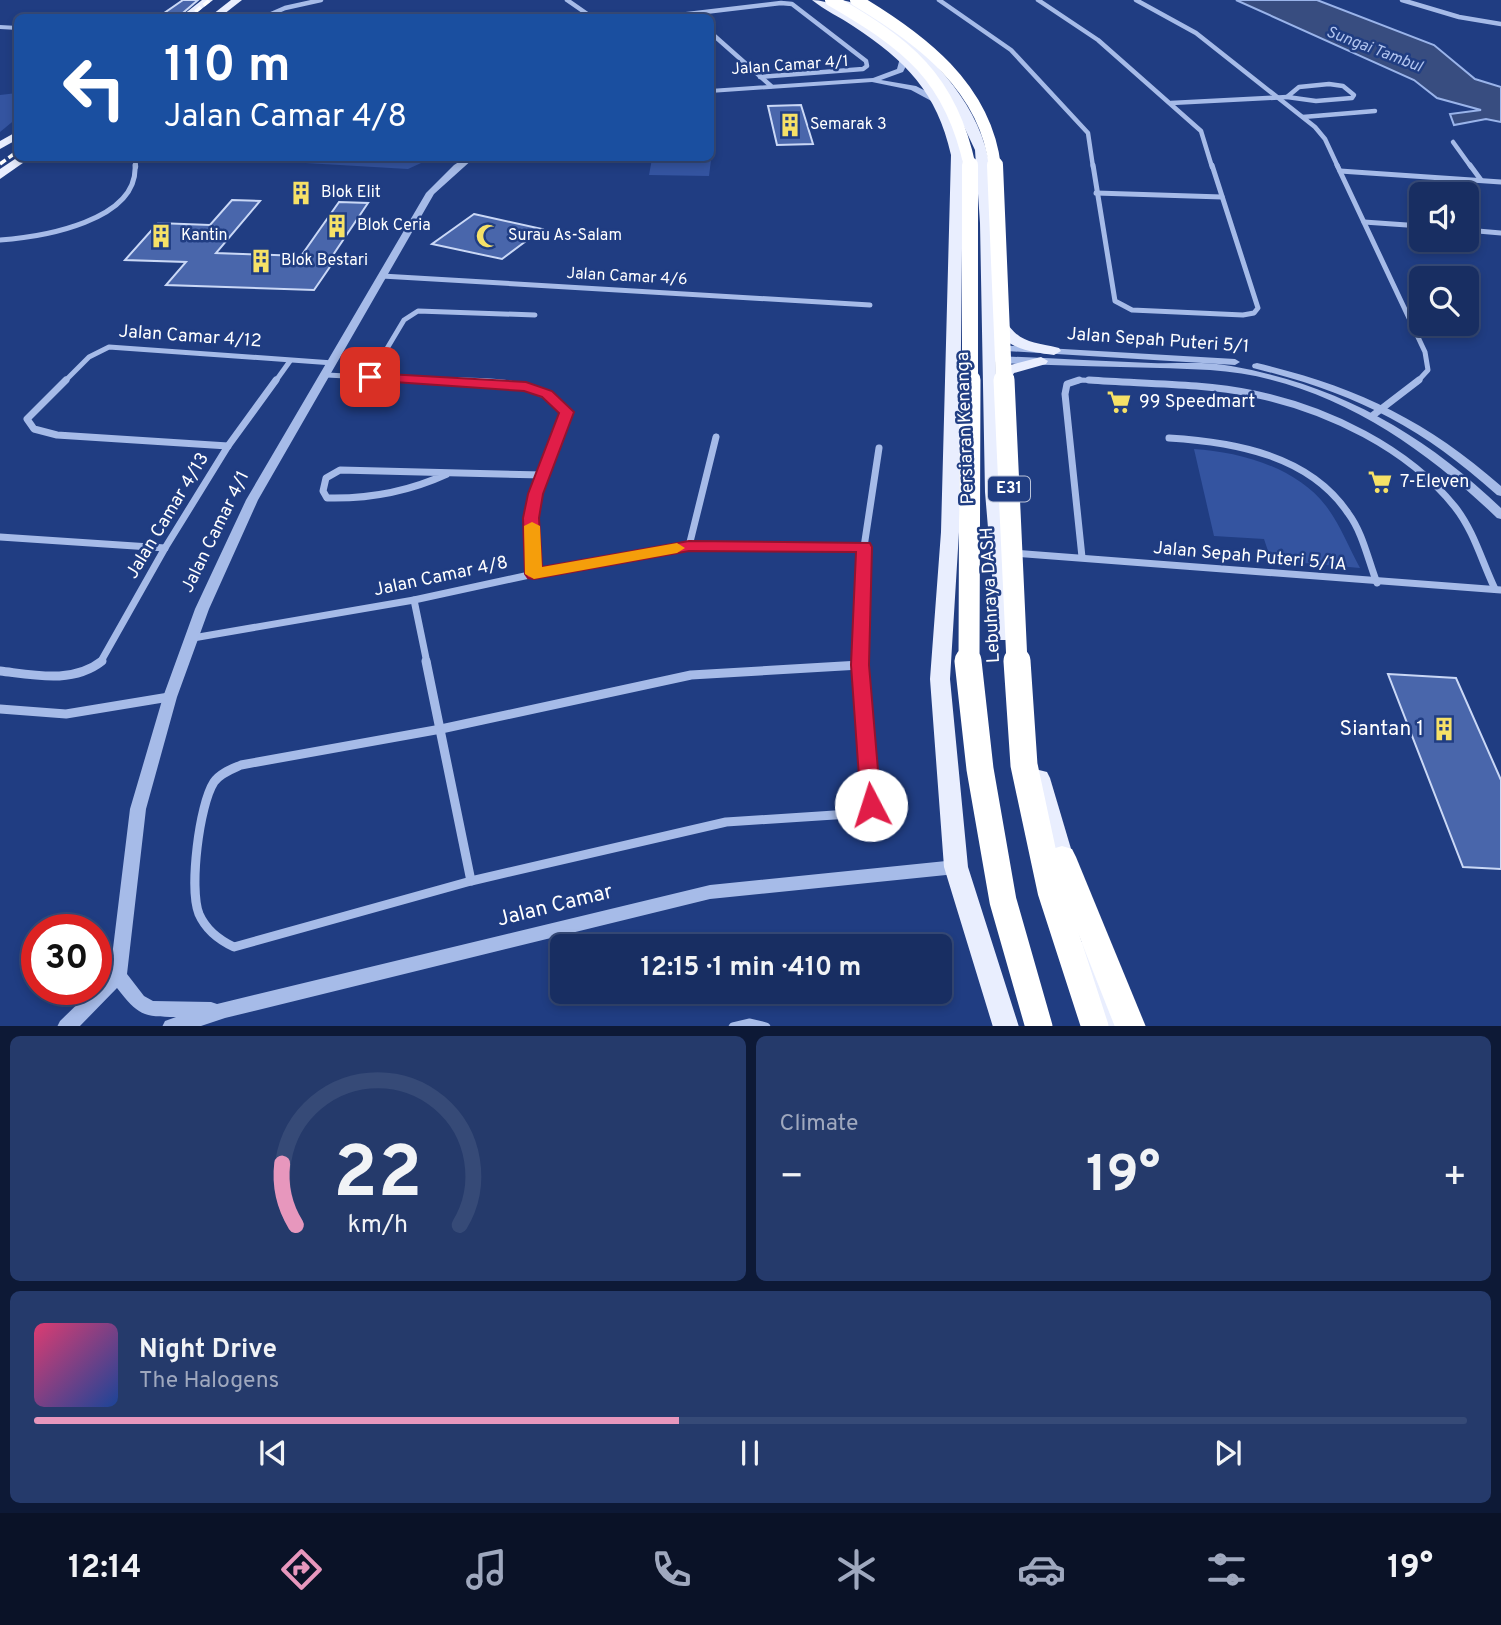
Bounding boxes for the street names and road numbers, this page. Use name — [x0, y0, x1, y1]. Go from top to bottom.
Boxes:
street label: Jalan Camar 4/1 — [731, 52, 849, 80]
street label: Jalan Camar 4/6 — [566, 264, 688, 290]
street label: Jalan Camar 4/12 — [118, 321, 262, 353]
street label: Jalan Sepah Puteri 5/1 — [1066, 323, 1250, 359]
street label: Persiaran Kenanga — [952, 351, 980, 505]
street label: Jalan Camar 4/13 — [121, 449, 215, 583]
street label: Jalan Camar 4/1 — [177, 467, 255, 597]
road number: E31 — [988, 476, 1030, 502]
street label: Lebuhraya DASH — [976, 526, 1006, 664]
street label: Jalan Sepah Puteri 5/1A — [1152, 537, 1348, 577]
street label: Jalan Camar 4/8 — [372, 552, 510, 602]
street label: Jalan Camar — [494, 879, 616, 933]

